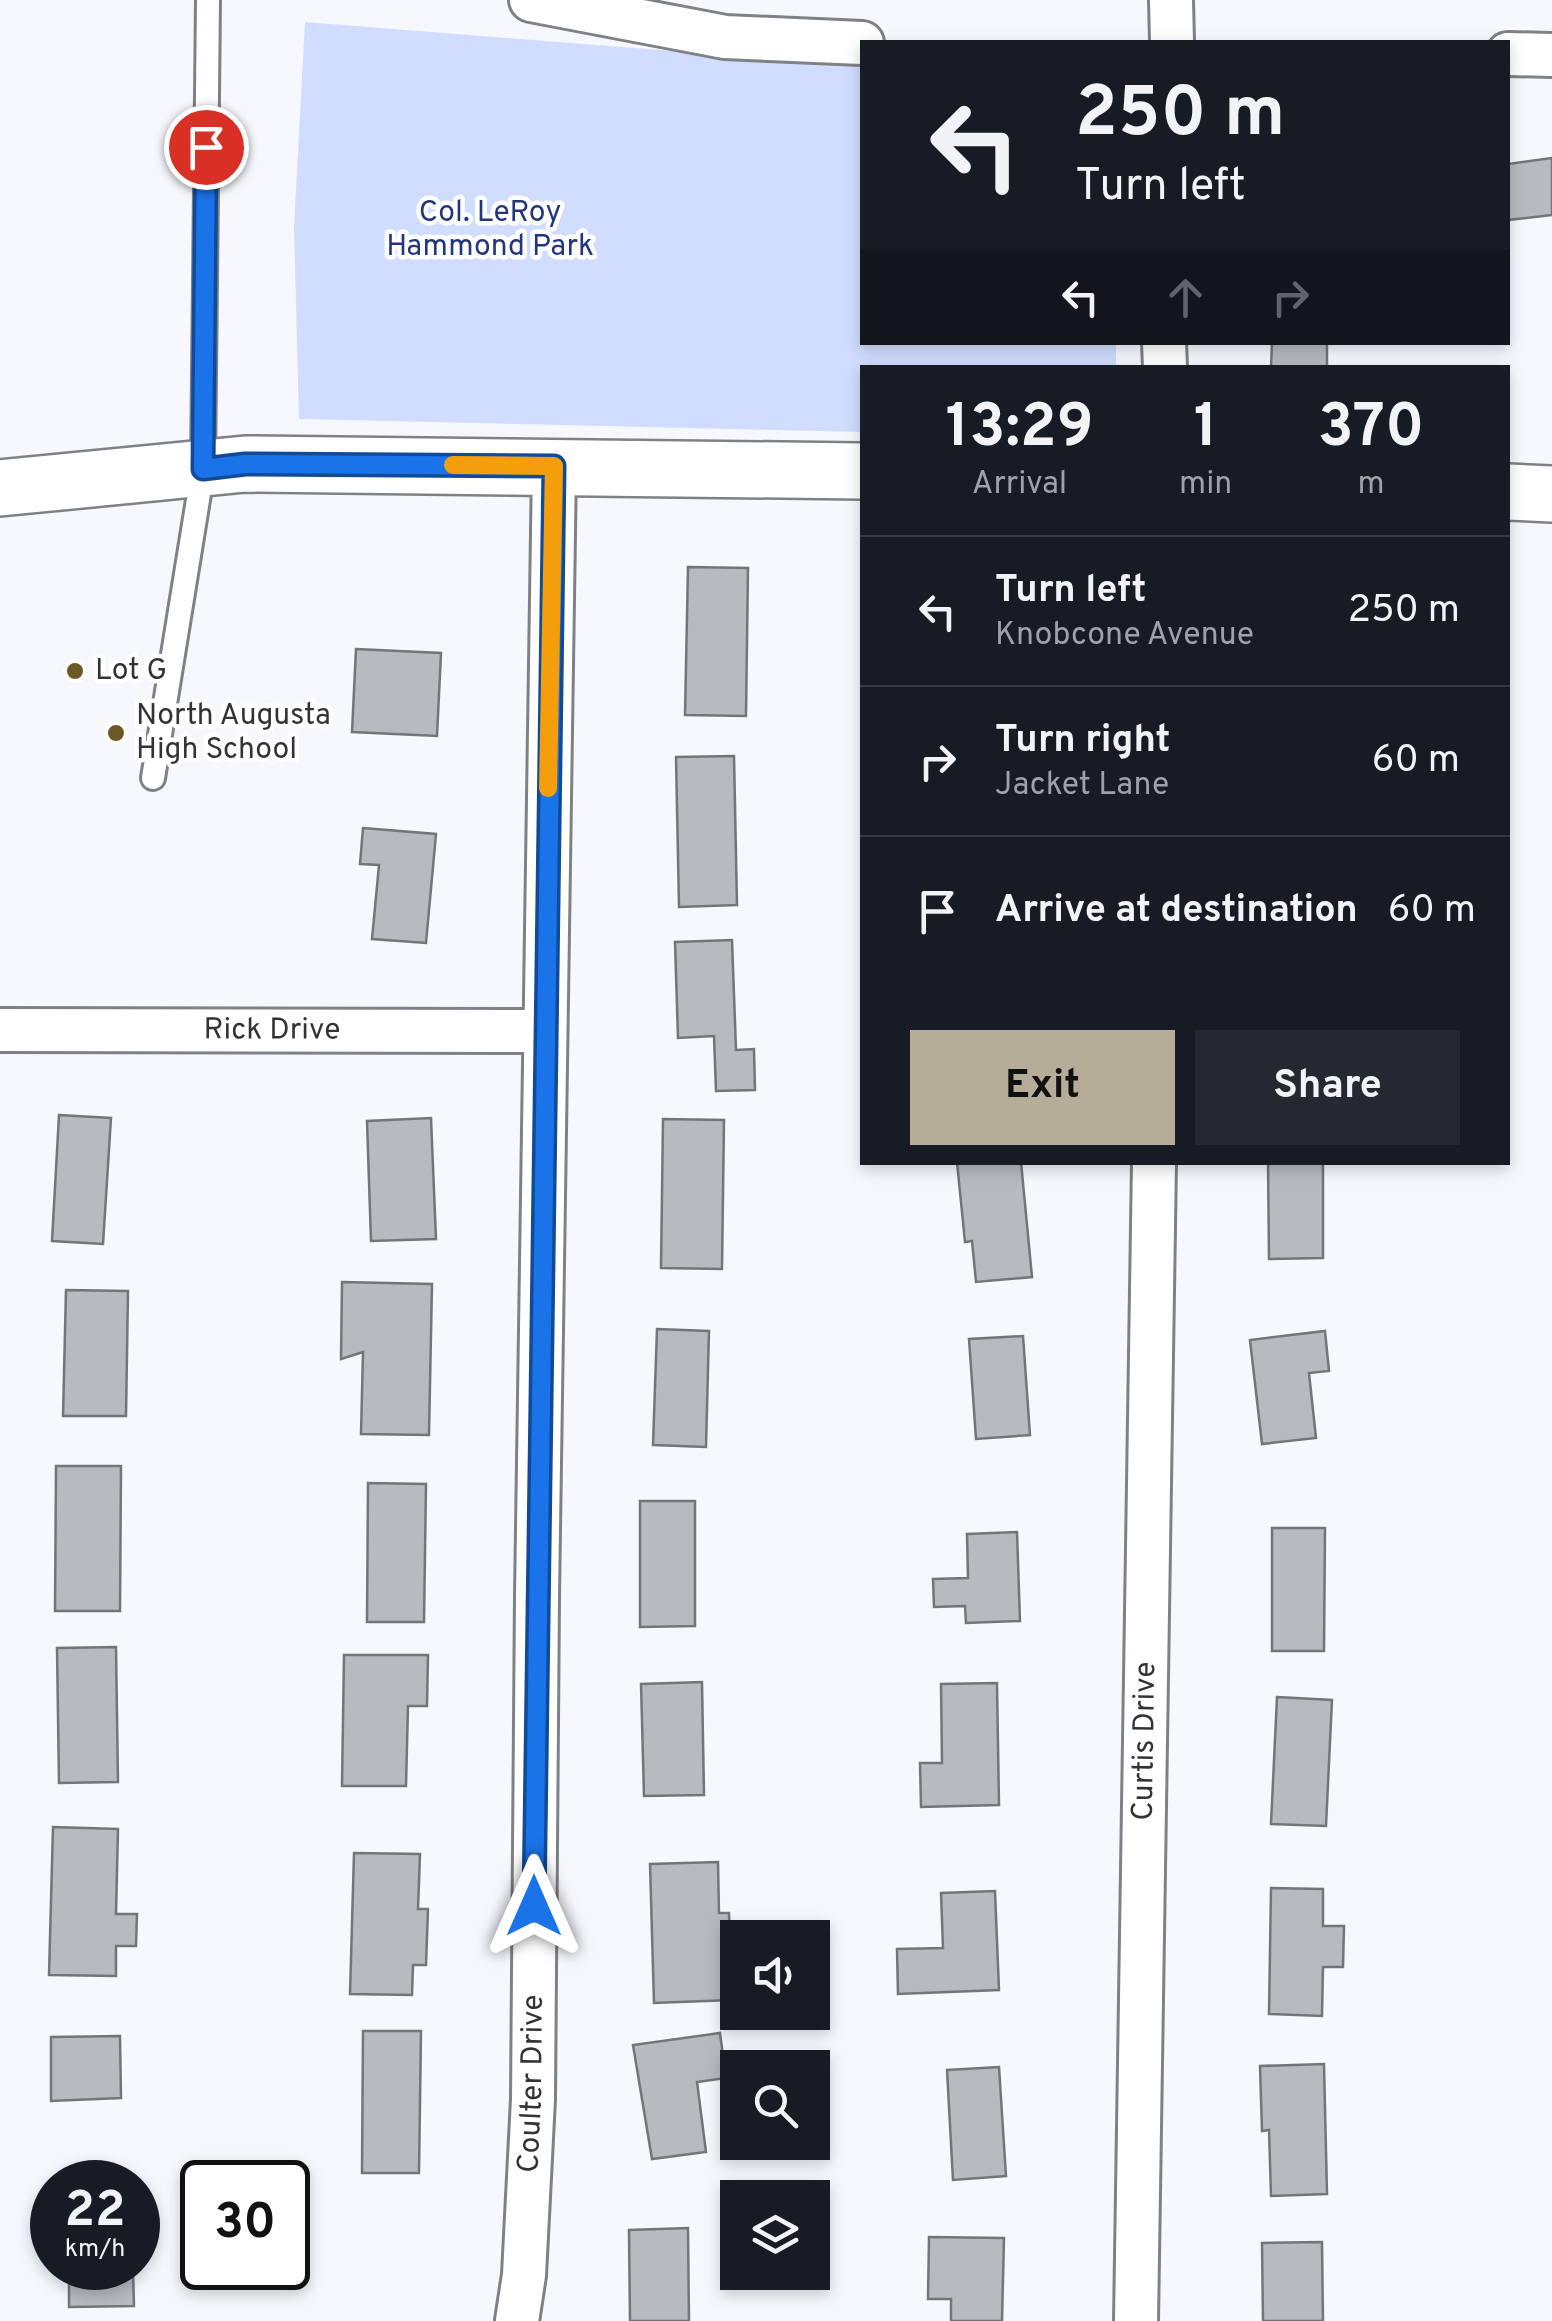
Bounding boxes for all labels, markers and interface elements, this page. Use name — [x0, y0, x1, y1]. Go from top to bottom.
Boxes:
text: 250 m — [1075, 72, 1285, 161]
icon: left — [910, 80, 1040, 210]
pin — [164, 105, 249, 190]
icon: arrive — [179, 120, 234, 175]
text: Turn left — [1075, 159, 1246, 216]
park label: Col. LeRoy Hammond Park — [386, 195, 594, 266]
icon: left — [1053, 270, 1108, 325]
icon: ahead — [1158, 270, 1213, 325]
icon: right — [1263, 270, 1318, 325]
text: 13:29 — [945, 392, 1094, 468]
text: 1 — [1194, 392, 1218, 468]
text: 370 — [1318, 392, 1425, 468]
text: Arrival — [972, 465, 1067, 505]
text: min — [1179, 465, 1232, 505]
text: m — [1358, 465, 1385, 505]
text: Turn left — [995, 567, 1147, 616]
icon: left — [910, 584, 965, 639]
text: 250 m — [1348, 587, 1460, 636]
text: Knobcone Avenue — [995, 616, 1254, 656]
place label: Lot G — [95, 653, 167, 690]
marker: Lot G — [64, 660, 86, 682]
place label: North Augusta High School — [136, 698, 331, 769]
text: Turn right — [995, 717, 1170, 766]
marker: North Augusta High School — [105, 722, 127, 744]
icon: right — [910, 734, 965, 789]
text: 60 m — [1372, 737, 1460, 786]
text: Jacket Lane — [995, 766, 1169, 806]
icon: arrive — [910, 884, 965, 939]
text: Arrive at destination — [995, 887, 1358, 936]
text: 60 m — [1388, 887, 1476, 936]
street label: Rick Drive — [204, 1012, 340, 1049]
button: Exit — [910, 1030, 1175, 1145]
button: Share — [1195, 1030, 1460, 1145]
street label: Curtis Drive — [1125, 1661, 1165, 1821]
position arrow — [482, 1854, 586, 1958]
map controls — [720, 1920, 830, 2290]
button: sound — [720, 1920, 830, 2030]
street label: Coulter Drive — [511, 1994, 552, 2174]
button: search — [720, 2050, 830, 2160]
speed limit sign: 30 — [180, 2160, 310, 2290]
button: layers — [720, 2180, 830, 2290]
text: 22 — [64, 2181, 126, 2244]
text: km/h — [65, 2234, 125, 2266]

